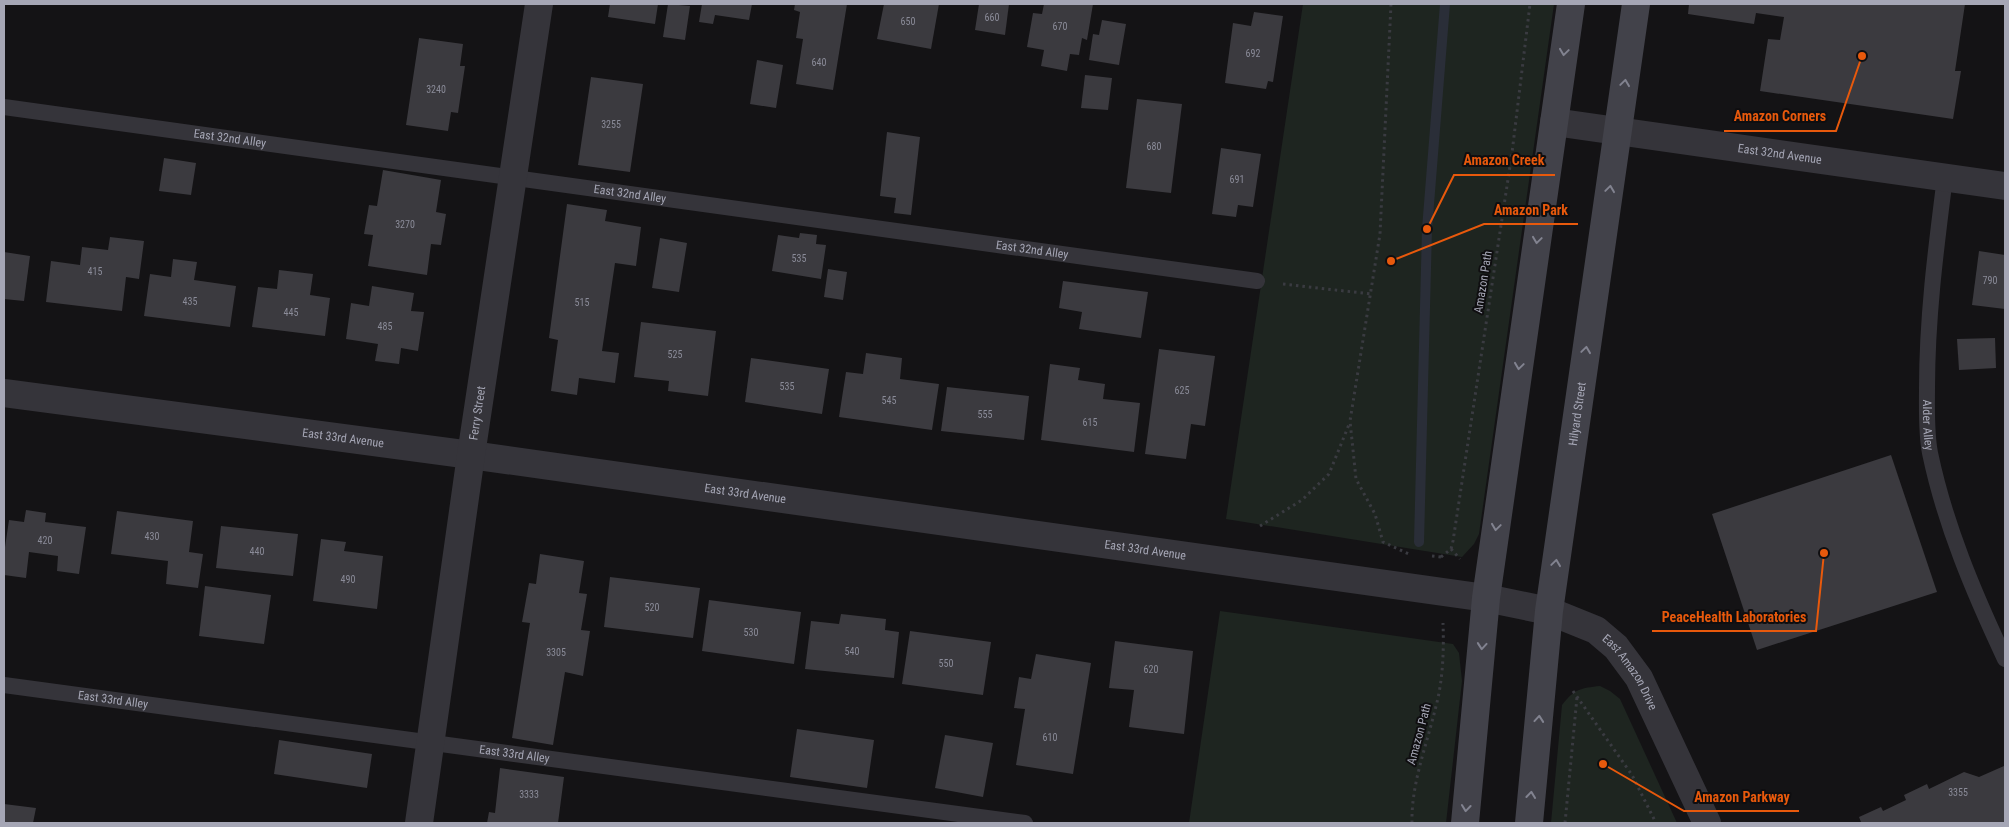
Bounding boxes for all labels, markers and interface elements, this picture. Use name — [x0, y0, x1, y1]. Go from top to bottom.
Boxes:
house number: 660 — [985, 12, 999, 23]
house number: 650 — [901, 16, 915, 27]
house number: 670 — [1053, 21, 1067, 32]
house number: 692 — [1246, 48, 1260, 59]
one-way arrow — [1559, 48, 1570, 56]
house number: 640 — [812, 57, 826, 68]
one-way arrow — [1619, 79, 1630, 87]
house number: 3240 — [426, 84, 446, 95]
callout: Amazon Corners — [1724, 102, 1836, 131]
text: Amazon Corners — [1734, 108, 1826, 124]
house number: 3255 — [601, 119, 621, 130]
street label: East 32nd Alley — [193, 126, 267, 150]
house number: 680 — [1147, 141, 1161, 152]
street label: East 32nd Avenue — [1737, 141, 1823, 167]
callout: Amazon Creek — [1454, 146, 1555, 175]
text: Amazon Creek — [1464, 152, 1545, 168]
house number: 691 — [1230, 174, 1244, 185]
street label: East 32nd Alley — [593, 182, 667, 206]
one-way arrow — [1604, 185, 1614, 194]
callout: Amazon Park — [1484, 195, 1578, 224]
text: Amazon Park — [1494, 202, 1568, 218]
house number: 3270 — [395, 219, 415, 230]
one-way arrow — [1532, 236, 1543, 244]
street label: East 32nd Alley — [995, 238, 1069, 262]
street label: Amazon Path — [1471, 250, 1495, 314]
house number: 535 — [792, 253, 806, 264]
house number: 415 — [88, 266, 102, 277]
house number: 790 — [1983, 275, 1997, 286]
house number: 435 — [183, 296, 197, 307]
house number: 515 — [575, 297, 589, 308]
house number: 445 — [284, 307, 298, 318]
house number: 485 — [378, 321, 392, 332]
one-way arrow — [1581, 346, 1591, 355]
house number: 525 — [668, 349, 682, 360]
one-way arrow — [1514, 362, 1525, 370]
house number: 535 — [780, 381, 794, 392]
street label: Hilyard Street — [1566, 381, 1589, 447]
street label: Ferry Street — [466, 385, 488, 441]
house number: 625 — [1175, 385, 1189, 396]
house number: 545 — [882, 395, 896, 406]
street label: Alder Alley — [1920, 400, 1936, 451]
house number: 555 — [978, 409, 992, 420]
house number: 615 — [1083, 417, 1097, 428]
street label: East 33rd Avenue — [301, 426, 385, 450]
street label: East 33rd Avenue — [703, 481, 787, 506]
one-way arrow — [1491, 523, 1502, 531]
house number: 430 — [145, 531, 159, 542]
house number: 420 — [38, 535, 52, 546]
street label: East 33rd Avenue — [1104, 537, 1187, 563]
house number: 440 — [250, 546, 264, 557]
one-way arrow — [1550, 559, 1561, 567]
house number: 490 — [341, 574, 355, 585]
house number: 520 — [645, 602, 659, 613]
callout: PeaceHealth Laboratories — [1652, 602, 1816, 631]
text: PeaceHealth Laboratories — [1662, 609, 1806, 625]
house number: 530 — [744, 627, 758, 638]
street label: East Amazon Drive — [1599, 631, 1660, 713]
one-way arrow — [1477, 643, 1488, 651]
house number: 540 — [845, 646, 859, 657]
house number: 3305 — [546, 647, 566, 658]
house number: 550 — [939, 658, 953, 669]
house number: 620 — [1144, 664, 1158, 675]
street label: East 33rd Alley — [77, 688, 149, 711]
street label: Amazon Path — [1404, 701, 1434, 766]
one-way arrow — [1533, 714, 1544, 722]
house number: 610 — [1043, 732, 1057, 743]
street label: East 33rd Alley — [478, 742, 550, 766]
callout: Amazon Parkway — [1684, 782, 1799, 811]
house number: 3355 — [1948, 787, 1968, 798]
house number: 3333 — [519, 789, 539, 800]
text: Amazon Parkway — [1694, 789, 1791, 805]
one-way arrow — [1525, 791, 1536, 799]
one-way arrow — [1461, 804, 1472, 812]

